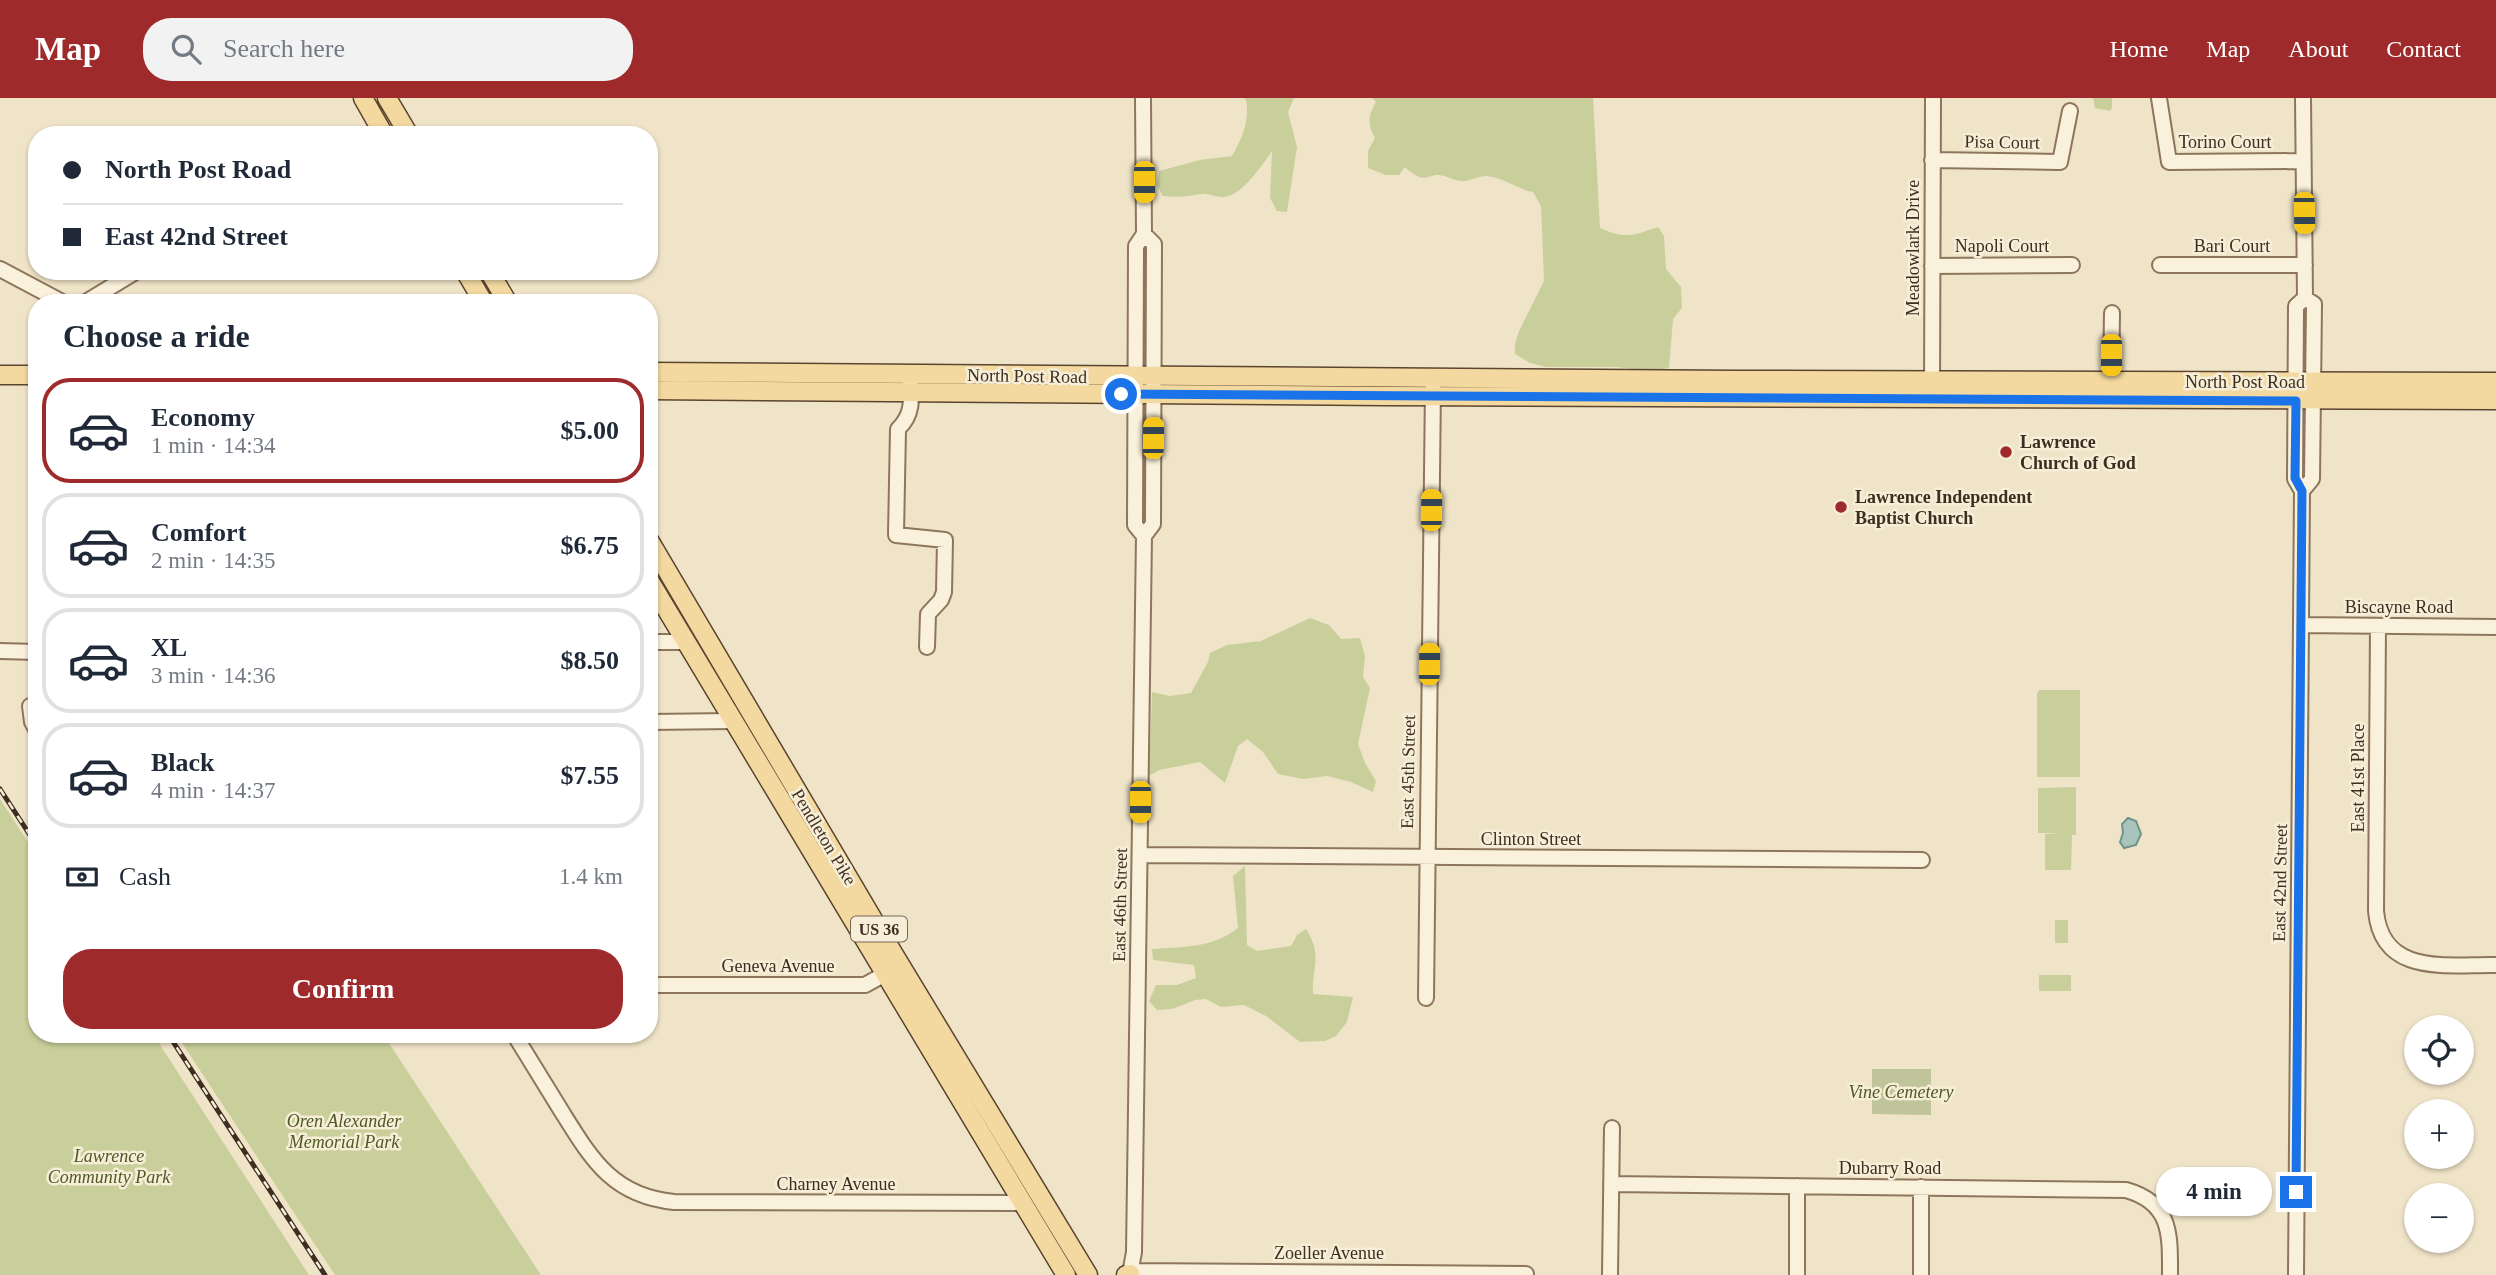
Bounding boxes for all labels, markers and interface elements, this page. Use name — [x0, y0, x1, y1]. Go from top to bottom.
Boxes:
search box — [143, 18, 633, 81]
icon: search — [167, 30, 205, 68]
text: Map — [35, 31, 101, 67]
text: Search here — [223, 34, 345, 63]
text: Home — [2110, 36, 2168, 62]
text: Map — [2206, 36, 2250, 62]
text: About — [2288, 36, 2348, 62]
text: Contact — [2386, 36, 2461, 62]
street label: Pisa Court — [1964, 131, 2040, 153]
street label: Torino Court — [2178, 132, 2272, 152]
text: North Post Road — [105, 155, 291, 184]
car — [1134, 161, 1155, 203]
street label: Meadowlark Drive — [1903, 180, 1923, 316]
car — [2294, 192, 2315, 234]
text: East 42nd Street — [105, 222, 288, 251]
street label: Napoli Court — [1955, 236, 2049, 256]
street label: Bari Court — [2194, 236, 2270, 256]
text: Choose a ride — [63, 318, 250, 354]
car — [2101, 334, 2122, 376]
street label: North Post Road — [967, 365, 1087, 387]
street label: North Post Road — [2185, 372, 2305, 392]
route start — [1105, 378, 1137, 410]
icon: car — [67, 399, 130, 462]
text: Economy — [151, 403, 255, 432]
text: $5.00 — [561, 416, 619, 445]
car — [1143, 417, 1164, 459]
place label: Lawrence Church of God — [2020, 432, 2136, 473]
text: 1 min · 14:34 — [151, 433, 276, 458]
marker: Lawrence Church of God — [1998, 444, 2014, 460]
place label: Lawrence Independent Baptist Church — [1855, 487, 2032, 528]
car — [1421, 489, 1442, 531]
marker: Lawrence Independent Baptist Church — [1833, 499, 1849, 515]
icon: car — [67, 514, 130, 577]
text: Comfort — [151, 518, 246, 547]
text: $6.75 — [561, 531, 619, 560]
text: 2 min · 14:35 — [151, 548, 276, 573]
street label: Biscayne Road — [2345, 597, 2453, 617]
icon: car — [67, 629, 130, 692]
text: XL — [151, 633, 187, 662]
car — [1419, 643, 1440, 685]
text: $8.50 — [561, 646, 619, 675]
text: 3 min · 14:36 — [151, 663, 276, 688]
street label: East 45th Street — [1397, 715, 1419, 829]
street label: East 41st Place — [2348, 724, 2368, 832]
icon: car — [67, 744, 130, 807]
text: Black — [151, 748, 215, 777]
text: $7.55 — [561, 761, 619, 790]
text: 4 min · 14:37 — [151, 778, 276, 803]
car — [1130, 781, 1151, 823]
street label: Pendleton Pike — [787, 785, 861, 889]
street label: East 42nd Street — [2269, 824, 2291, 942]
street label: Clinton Street — [1481, 829, 1581, 849]
street label: East 46th Street — [1109, 848, 1131, 962]
icon: cash — [63, 858, 101, 896]
text: Cash — [119, 862, 171, 891]
text: 1.4 km — [559, 864, 623, 889]
road number: US 36 — [851, 916, 907, 942]
button: Confirm — [63, 949, 623, 1029]
street label: Geneva Avenue — [721, 956, 835, 976]
map controls — [2404, 1015, 2474, 1253]
button: locate — [2404, 1015, 2474, 1085]
park label: Vine Cemetery — [1848, 1082, 1954, 1102]
button: + — [2404, 1099, 2474, 1169]
park label: Oren Alexander Memorial Park — [287, 1111, 402, 1152]
park label: Lawrence Community Park — [48, 1146, 171, 1187]
street label: Dubarry Road — [1839, 1158, 1941, 1178]
callout: 4 min — [2156, 1168, 2272, 1216]
street label: Charney Avenue — [776, 1174, 896, 1194]
route end — [2280, 1176, 2312, 1208]
text: 4 min — [2186, 1179, 2242, 1204]
button: − — [2404, 1183, 2474, 1253]
street label: Zoeller Avenue — [1274, 1243, 1384, 1263]

